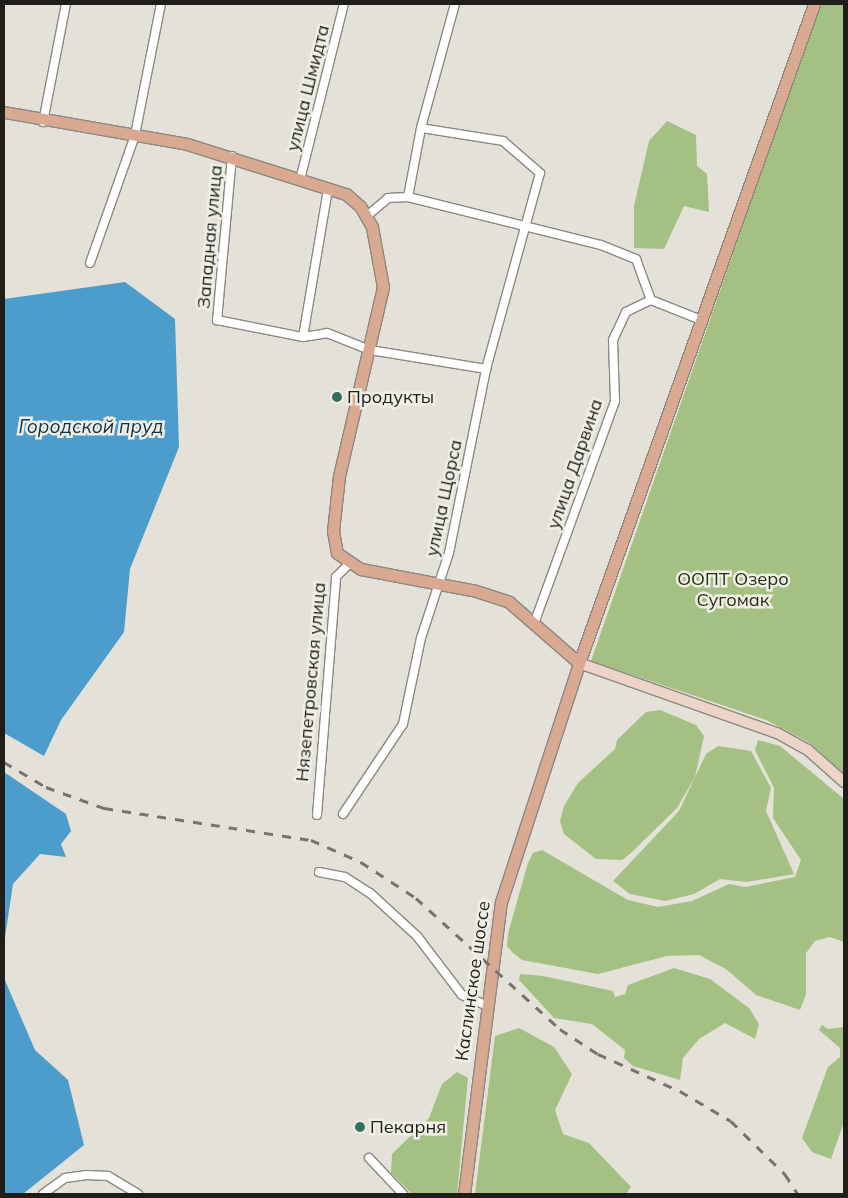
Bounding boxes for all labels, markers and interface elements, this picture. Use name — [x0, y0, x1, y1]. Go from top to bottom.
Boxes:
street label: улица Шмидта — [282, 23, 334, 153]
street label: Западная улица — [193, 164, 227, 310]
place label: Продукты — [347, 386, 434, 408]
marker: Продукты — [331, 391, 343, 403]
street label: улица Дарвина — [543, 396, 607, 532]
water label: Городской пруд — [19, 416, 163, 438]
street label: улица Щорса — [421, 438, 467, 558]
park label: ООПТ Озеро Сугомак — [677, 569, 789, 612]
street label: Нязепетровская улица — [292, 581, 330, 783]
street label: Каслинское шоссе — [451, 900, 495, 1062]
place label: Пекарня — [370, 1116, 446, 1138]
marker: Пекарня — [354, 1121, 366, 1133]

